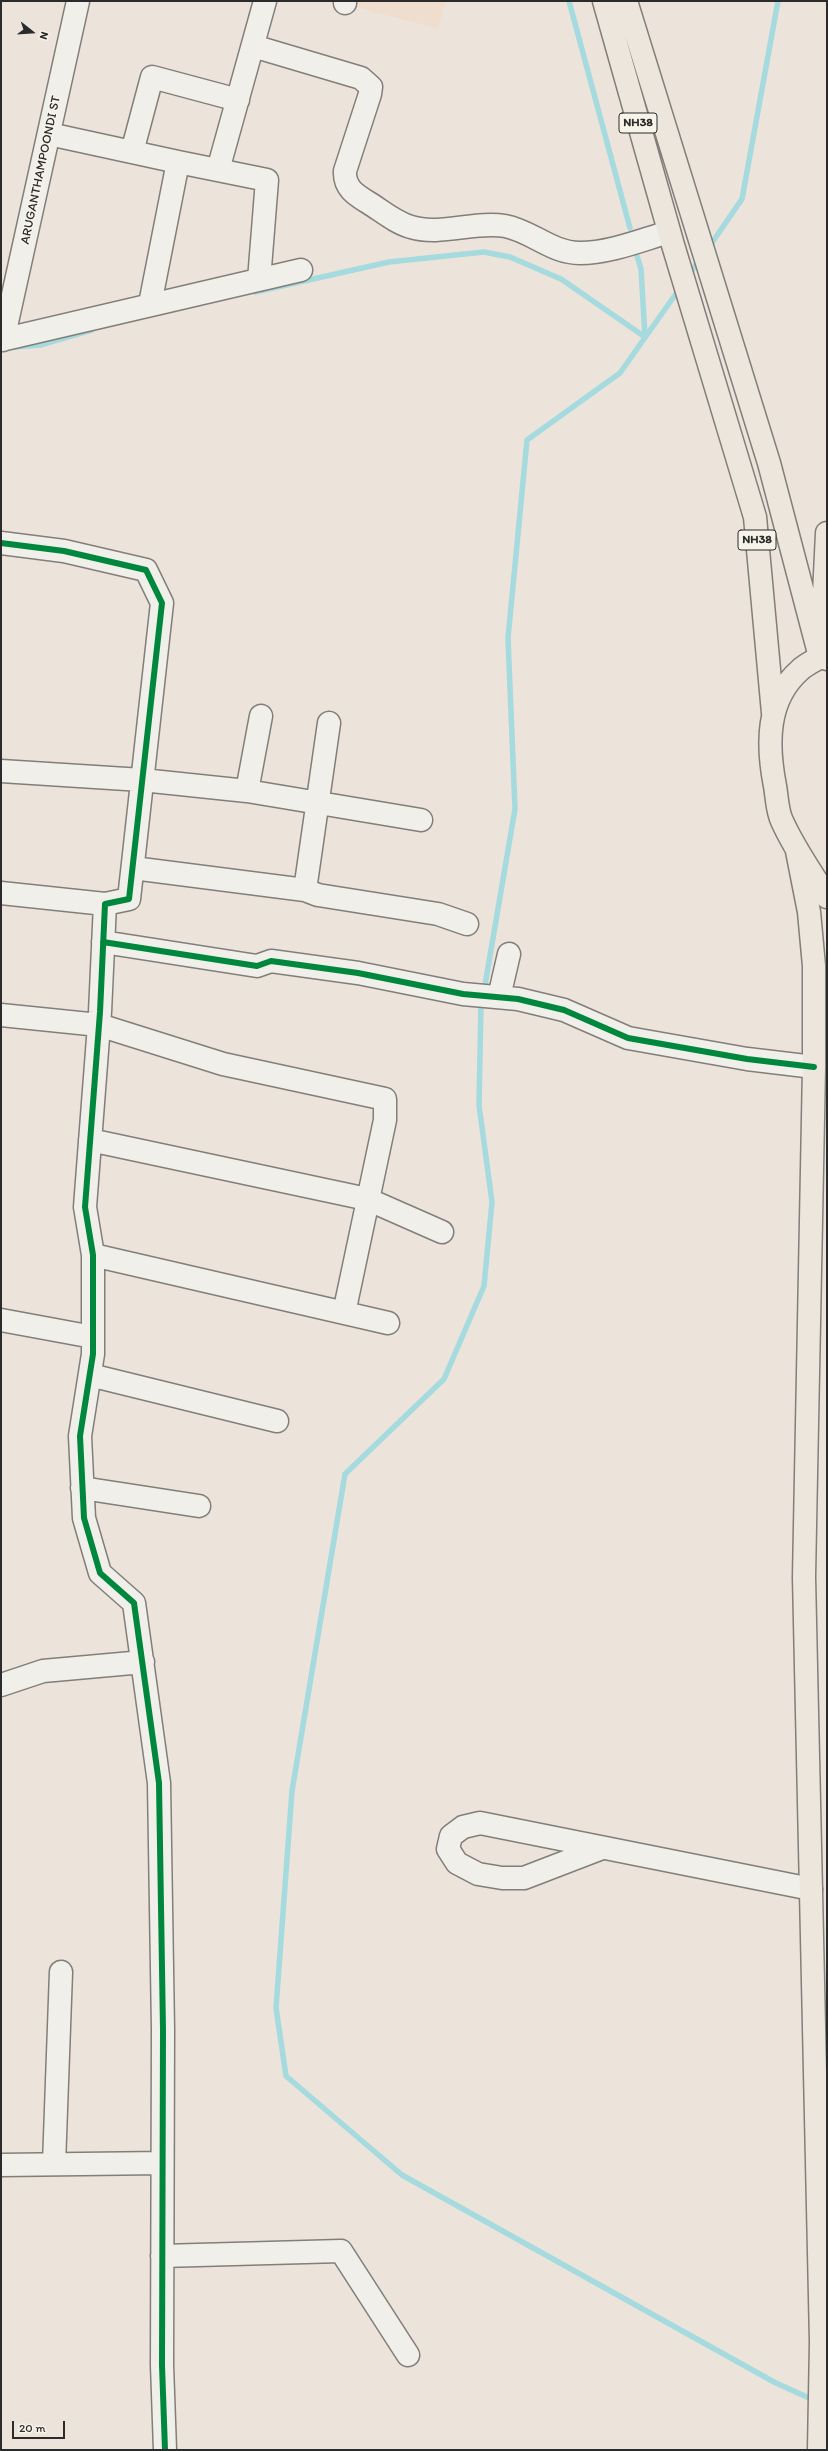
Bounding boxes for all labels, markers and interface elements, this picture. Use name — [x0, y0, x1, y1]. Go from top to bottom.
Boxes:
north arrow — [12, 12, 52, 52]
text: N — [37, 30, 51, 41]
street label: ARUGANTHAMPOONDI ST — [18, 94, 64, 246]
road number: NH38 — [619, 113, 657, 133]
road number: NH38 — [738, 530, 776, 550]
scale bar — [14, 2413, 67, 2439]
text: 20 m — [19, 2421, 46, 2435]

